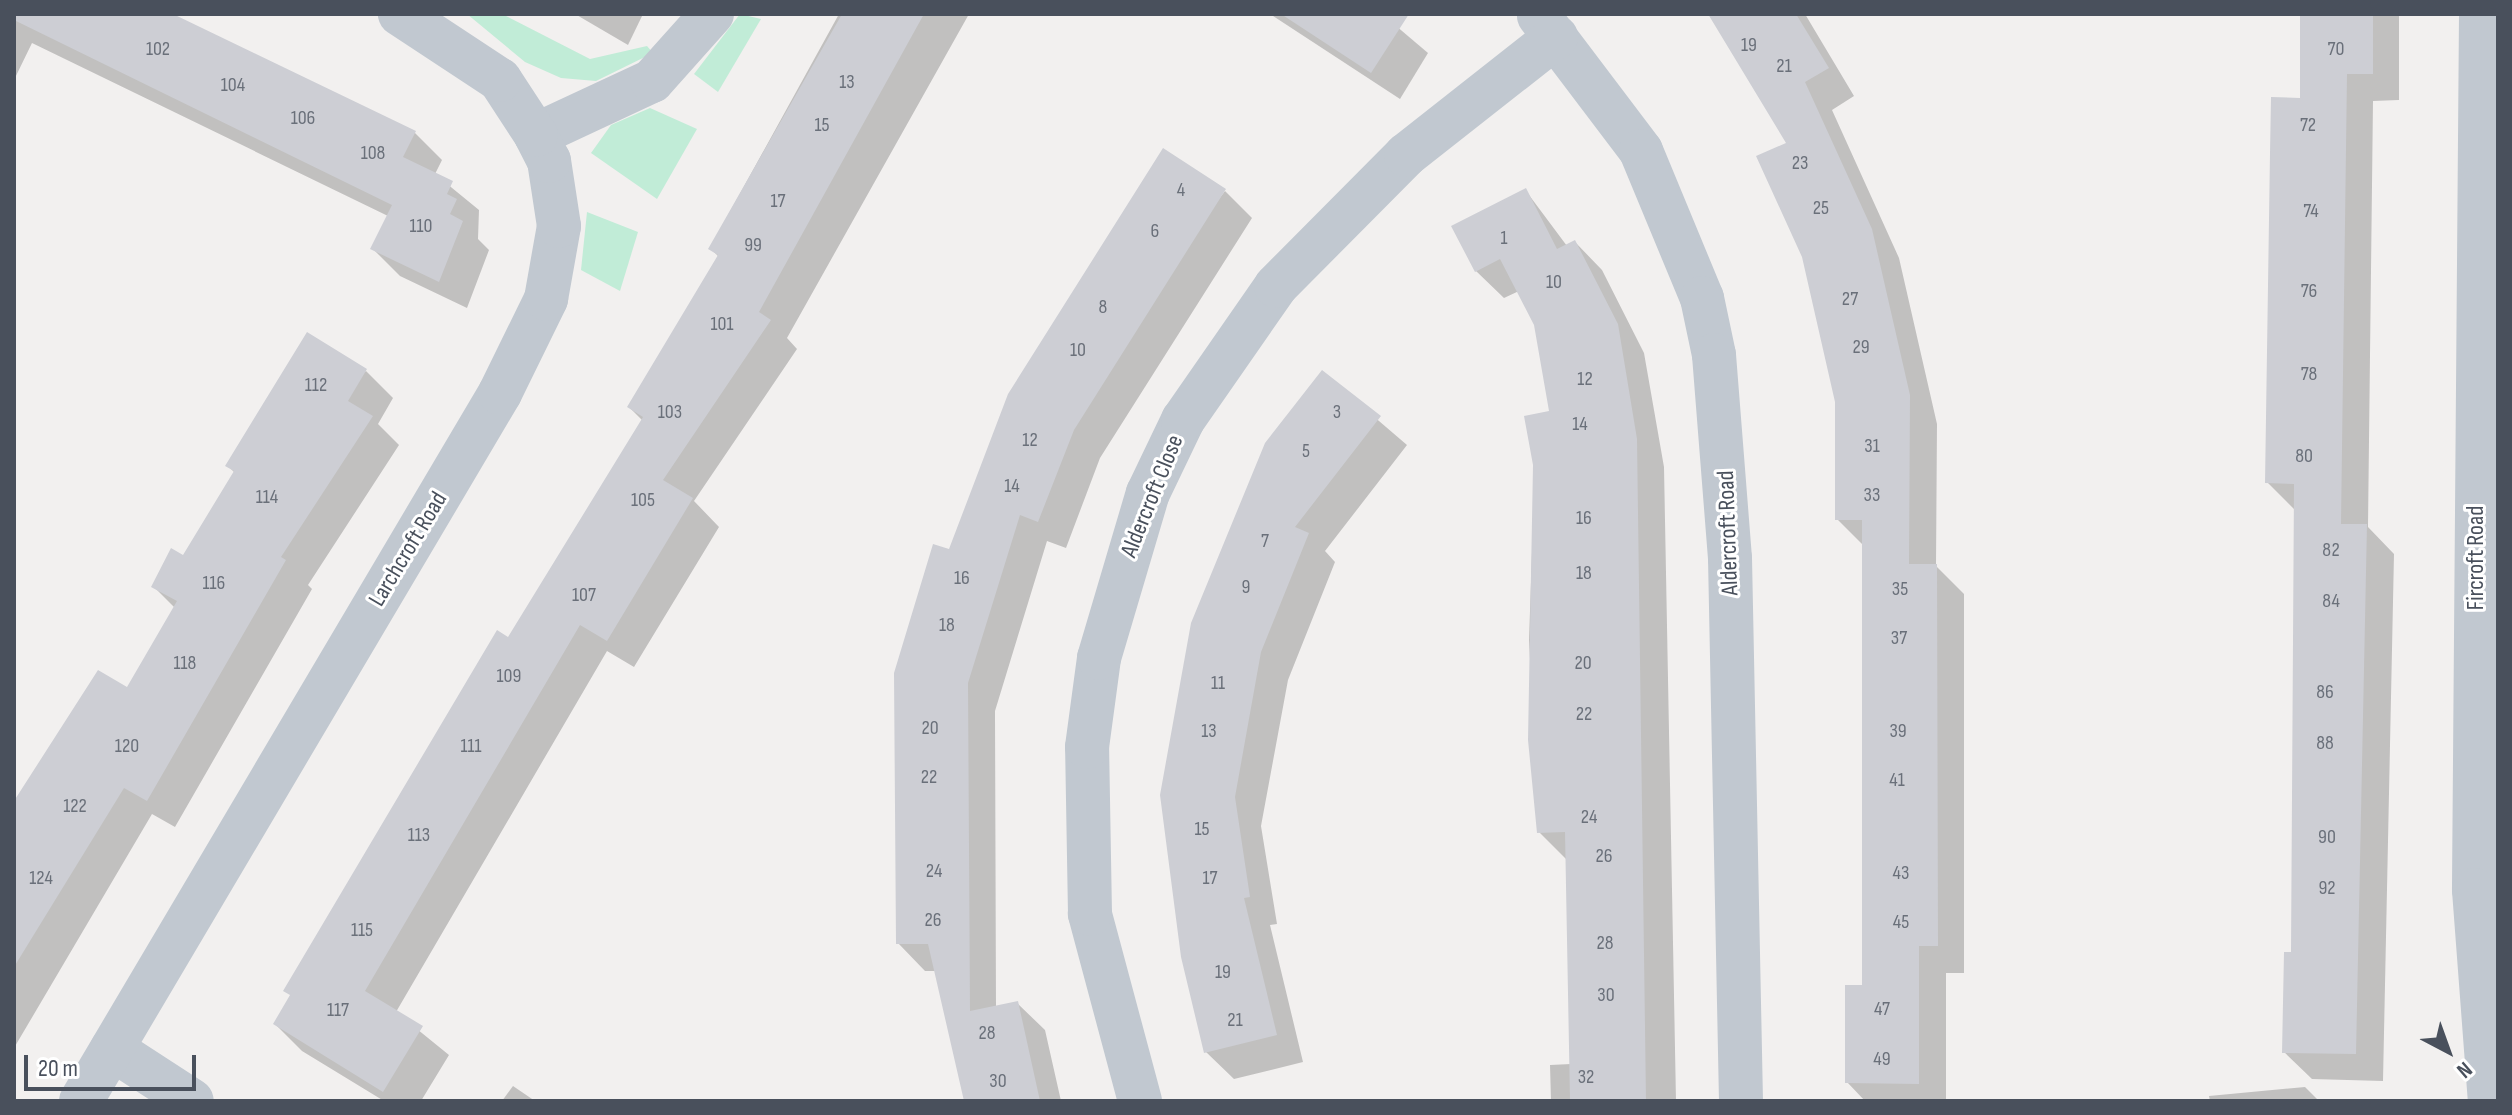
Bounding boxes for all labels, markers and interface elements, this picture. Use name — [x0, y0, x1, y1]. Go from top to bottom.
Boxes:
house number: 19 — [1741, 33, 1757, 57]
house number: 102 — [146, 37, 170, 61]
house number: 70 — [2328, 37, 2344, 61]
house number: 21 — [1776, 54, 1792, 78]
house number: 13 — [839, 70, 855, 94]
house number: 104 — [221, 73, 245, 97]
house number: 106 — [291, 106, 315, 130]
house number: 15 — [814, 113, 830, 137]
house number: 72 — [2300, 113, 2316, 137]
house number: 108 — [361, 141, 385, 165]
house number: 23 — [1792, 151, 1808, 175]
house number: 4 — [1177, 178, 1185, 202]
house number: 17 — [771, 189, 785, 213]
house number: 25 — [1813, 196, 1829, 220]
house number: 74 — [2303, 199, 2319, 223]
house number: 110 — [410, 214, 432, 238]
house number: 6 — [1151, 219, 1159, 243]
house number: 1 — [1501, 226, 1507, 250]
house number: 99 — [744, 233, 762, 257]
house number: 10 — [1546, 270, 1562, 294]
house number: 76 — [2301, 279, 2317, 303]
house number: 27 — [1842, 287, 1858, 311]
house number: 8 — [1099, 295, 1107, 319]
house number: 101 — [711, 312, 733, 336]
house number: 29 — [1852, 335, 1870, 359]
house number: 10 — [1070, 338, 1086, 362]
house number: 78 — [2301, 362, 2317, 386]
house number: 12 — [1577, 367, 1593, 391]
house number: 112 — [305, 373, 327, 397]
house number: 103 — [658, 400, 682, 424]
house number: 3 — [1333, 400, 1341, 424]
house number: 14 — [1572, 412, 1588, 436]
house number: 12 — [1022, 428, 1038, 452]
street label: Aldercroft Close — [1114, 431, 1190, 561]
house number: 31 — [1864, 434, 1880, 458]
house number: 5 — [1302, 439, 1310, 463]
house number: 80 — [2295, 444, 2313, 468]
street label: Aldercroft Road — [1711, 470, 1745, 596]
house number: 14 — [1004, 474, 1020, 498]
house number: 33 — [1864, 483, 1880, 507]
house number: 114 — [256, 485, 278, 509]
street label: Larchcroft Road — [363, 487, 453, 611]
house number: 105 — [631, 488, 655, 512]
house number: 16 — [1576, 506, 1592, 530]
street label: Fircroft Road — [2462, 506, 2490, 610]
house number: 7 — [1261, 529, 1269, 553]
house number: 82 — [2322, 538, 2340, 562]
house number: 18 — [1576, 561, 1592, 585]
house number: 16 — [954, 566, 970, 590]
house number: 116 — [203, 571, 225, 595]
house number: 9 — [1242, 575, 1250, 599]
house number: 35 — [1892, 577, 1908, 601]
house number: 107 — [572, 583, 596, 607]
house number: 84 — [2322, 589, 2340, 613]
house number: 18 — [939, 613, 955, 637]
house number: 37 — [1891, 626, 1907, 650]
house number: 118 — [174, 651, 196, 675]
house number: 20 — [1574, 651, 1592, 675]
house number: 109 — [497, 664, 521, 688]
house number: 11 — [1211, 671, 1225, 695]
house number: 86 — [2316, 680, 2334, 704]
house number: 22 — [1576, 702, 1592, 726]
house number: 20 — [921, 716, 939, 740]
house number: 13 — [1201, 719, 1217, 743]
house number: 39 — [1889, 719, 1907, 743]
house number: 88 — [2316, 731, 2334, 755]
house number: 120 — [115, 734, 139, 758]
house number: 111 — [461, 734, 481, 758]
house number: 22 — [921, 765, 937, 789]
house number: 41 — [1889, 768, 1905, 792]
house number: 122 — [63, 794, 87, 818]
house number: 24 — [1581, 805, 1597, 829]
house number: 15 — [1194, 817, 1210, 841]
house number: 113 — [408, 823, 430, 847]
house number: 90 — [2318, 825, 2336, 849]
house number: 26 — [1596, 844, 1612, 868]
house number: 24 — [926, 859, 942, 883]
house number: 43 — [1893, 861, 1909, 885]
house number: 124 — [29, 866, 53, 890]
house number: 17 — [1203, 866, 1217, 890]
house number: 92 — [2318, 876, 2336, 900]
house number: 26 — [925, 908, 941, 932]
house number: 45 — [1893, 910, 1909, 934]
house number: 115 — [351, 918, 373, 942]
house number: 28 — [1597, 931, 1613, 955]
house number: 19 — [1215, 960, 1231, 984]
house number: 30 — [1597, 983, 1615, 1007]
house number: 47 — [1874, 997, 1890, 1021]
house number: 117 — [327, 998, 349, 1022]
house number: 21 — [1227, 1008, 1243, 1032]
north arrow — [2408, 1011, 2488, 1091]
house number: 28 — [979, 1021, 995, 1045]
scale bar — [28, 1039, 200, 1089]
house number: 49 — [1873, 1047, 1891, 1071]
text: 20 m — [38, 1054, 78, 1083]
text: N — [2451, 1055, 2477, 1084]
house number: 32 — [1578, 1065, 1594, 1089]
house number: 30 — [989, 1069, 1007, 1093]

